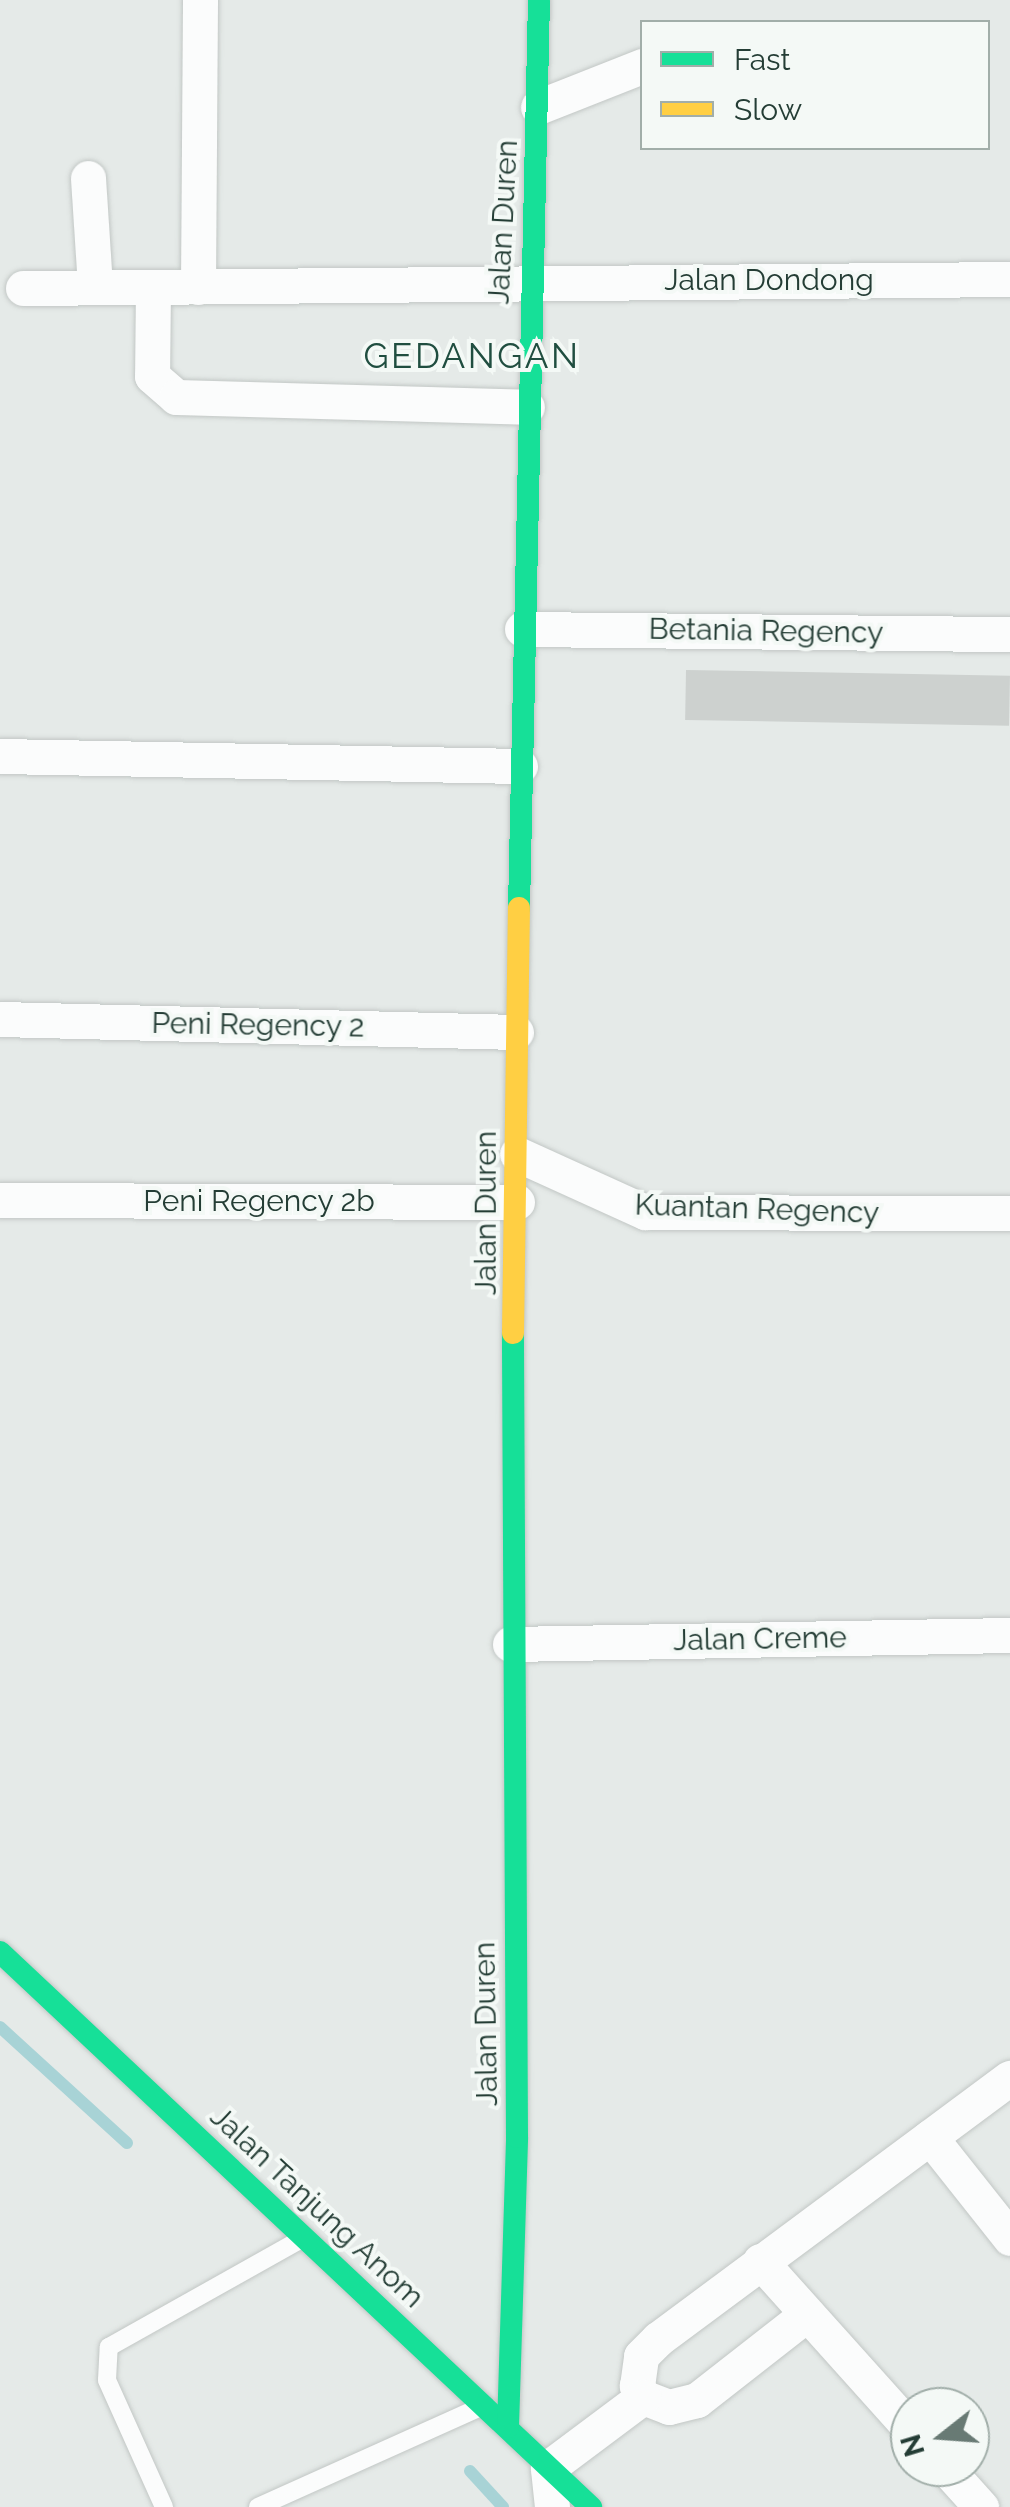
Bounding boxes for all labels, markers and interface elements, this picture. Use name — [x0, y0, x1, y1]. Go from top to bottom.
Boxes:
legend — [640, 20, 990, 150]
text: Fast — [734, 42, 791, 77]
text: Slow — [734, 92, 802, 127]
street label: Jalan Duren — [481, 139, 525, 305]
street label: Jalan Dondong — [664, 262, 874, 298]
district label: GEDANGAN — [364, 335, 580, 377]
street label: Betania Regency — [648, 611, 884, 651]
street label: Peni Regency 2 — [151, 1005, 365, 1045]
street label: Jalan Duren — [468, 1131, 504, 1295]
street label: Peni Regency 2b — [143, 1183, 375, 1219]
street label: Kuantan Regency — [634, 1187, 880, 1231]
street label: Jalan Creme — [673, 1619, 847, 1659]
street label: Jalan Duren — [467, 1941, 505, 2107]
street label: Jalan Tanjung Anom — [202, 2098, 432, 2316]
north arrow — [890, 2387, 990, 2487]
text: N — [894, 2430, 932, 2460]

